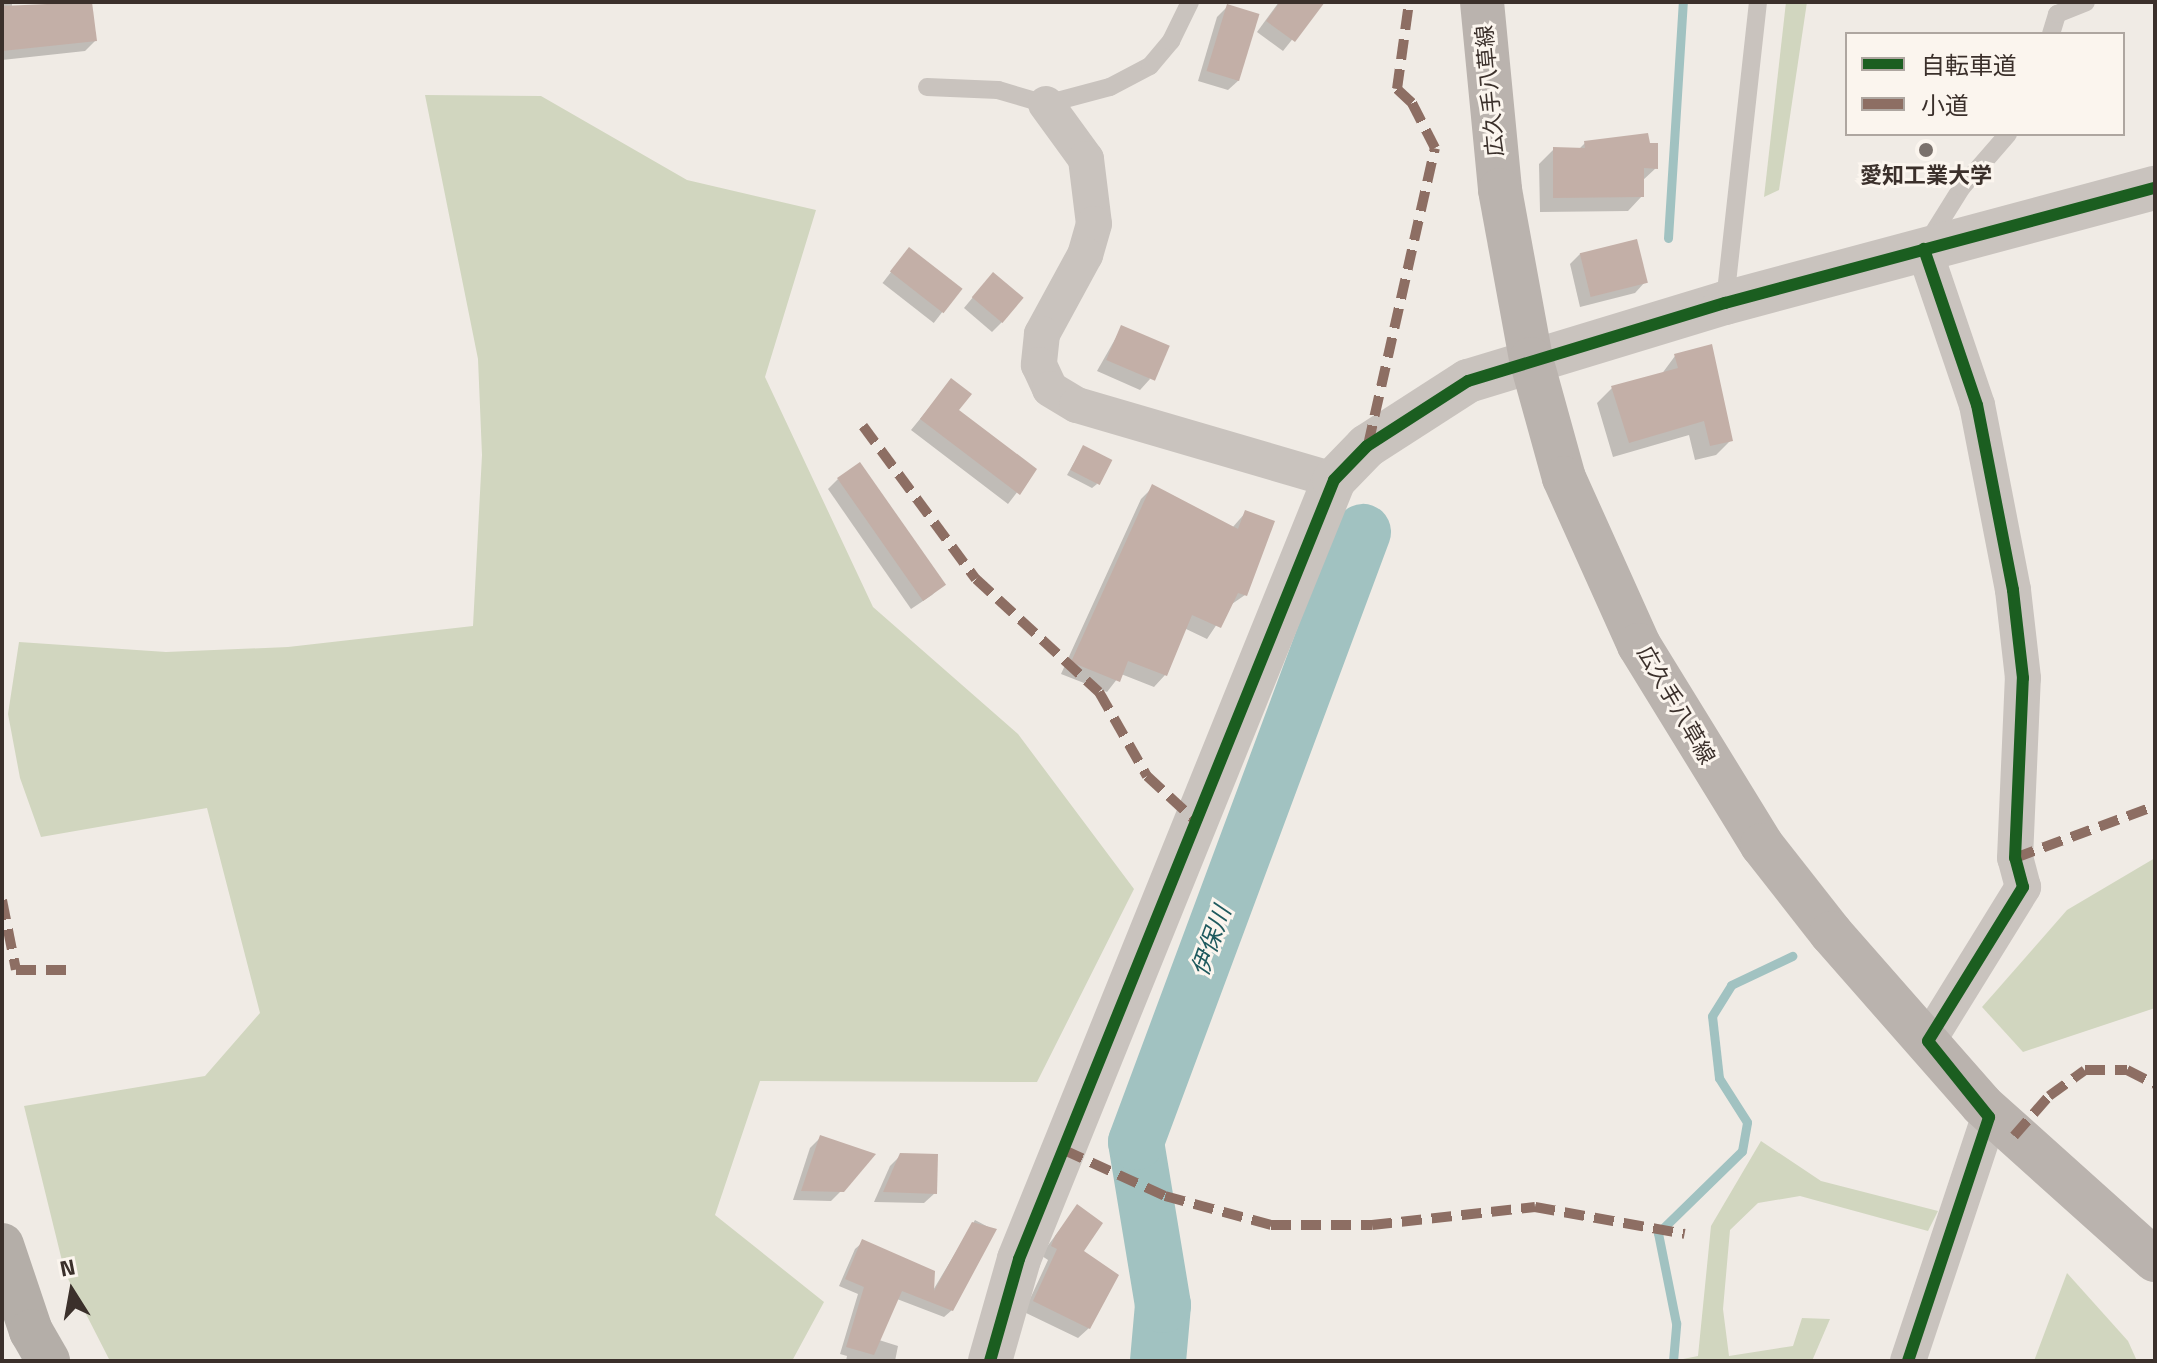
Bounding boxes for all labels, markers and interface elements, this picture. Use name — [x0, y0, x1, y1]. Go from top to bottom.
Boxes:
street label: 広久手八草線 — [1471, 24, 1509, 158]
legend — [1845, 32, 2125, 136]
text: 自転車道 — [1921, 47, 2017, 83]
text: 小道 — [1921, 87, 1969, 123]
marker: 愛知工業大学 — [1917, 141, 1935, 159]
place label: 愛知工業大学 — [1860, 163, 1992, 189]
street label: 広久手八草線 — [1632, 641, 1720, 769]
water label: 伊保川 — [1185, 902, 1237, 980]
text: N — [57, 1249, 78, 1286]
north arrow — [32, 1251, 112, 1331]

